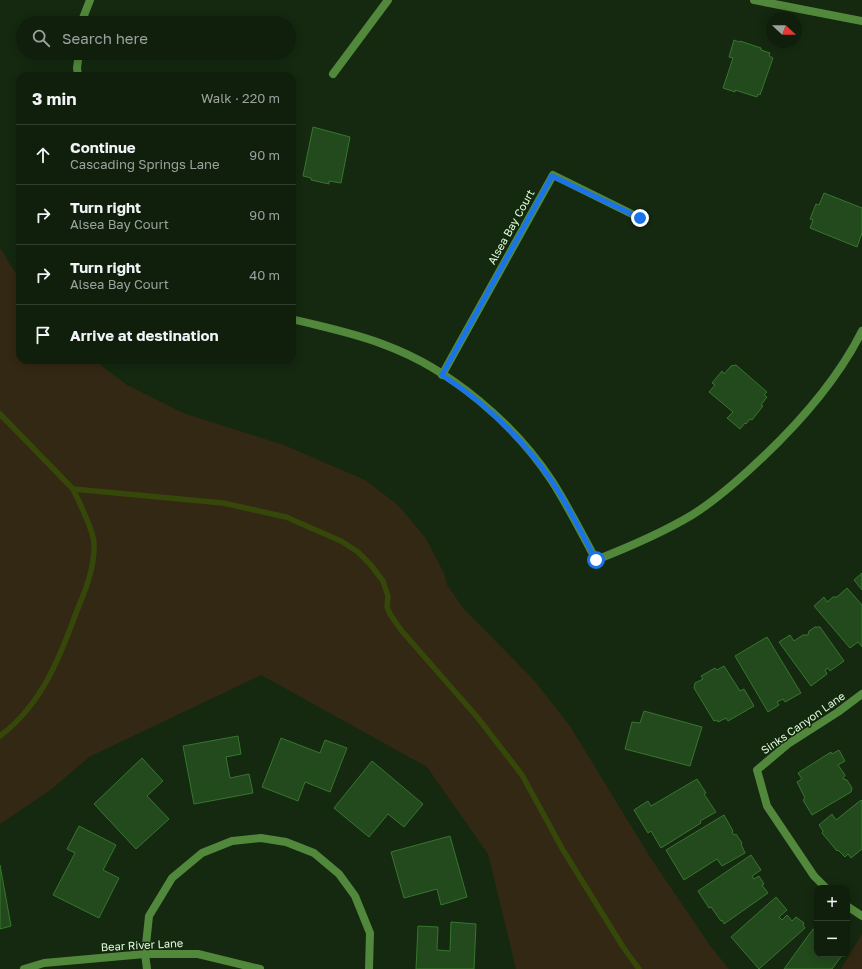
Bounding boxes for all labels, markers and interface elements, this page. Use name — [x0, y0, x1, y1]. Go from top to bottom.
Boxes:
north arrow — [766, 12, 802, 48]
search box — [16, 16, 296, 60]
icon: search — [30, 27, 52, 49]
text: Search here — [62, 29, 148, 47]
text: 3 min — [32, 88, 76, 109]
text: Walk · 220 m — [201, 90, 280, 106]
text: Continue — [70, 138, 136, 156]
icon: ahead — [32, 144, 54, 166]
text: 90 m — [249, 147, 280, 163]
text: Cascading Springs Lane — [70, 156, 220, 172]
street label: Alsea Bay Court — [485, 187, 537, 267]
text: Turn right — [70, 198, 141, 216]
icon: right — [32, 204, 54, 226]
text: 90 m — [249, 207, 280, 223]
route end — [631, 209, 649, 227]
text: Alsea Bay Court — [70, 216, 169, 232]
text: Turn right — [70, 258, 141, 276]
icon: right — [32, 264, 54, 286]
text: 40 m — [249, 267, 280, 283]
text: Alsea Bay Court — [70, 276, 169, 292]
icon: arrive — [32, 324, 54, 346]
text: Arrive at destination — [70, 326, 219, 344]
route start — [587, 551, 605, 569]
street label: Sinks Canyon Lane — [758, 689, 847, 756]
map controls — [814, 885, 850, 957]
button: + — [814, 885, 850, 921]
button: − — [814, 921, 850, 957]
street label: Bear River Lane — [100, 936, 184, 953]

